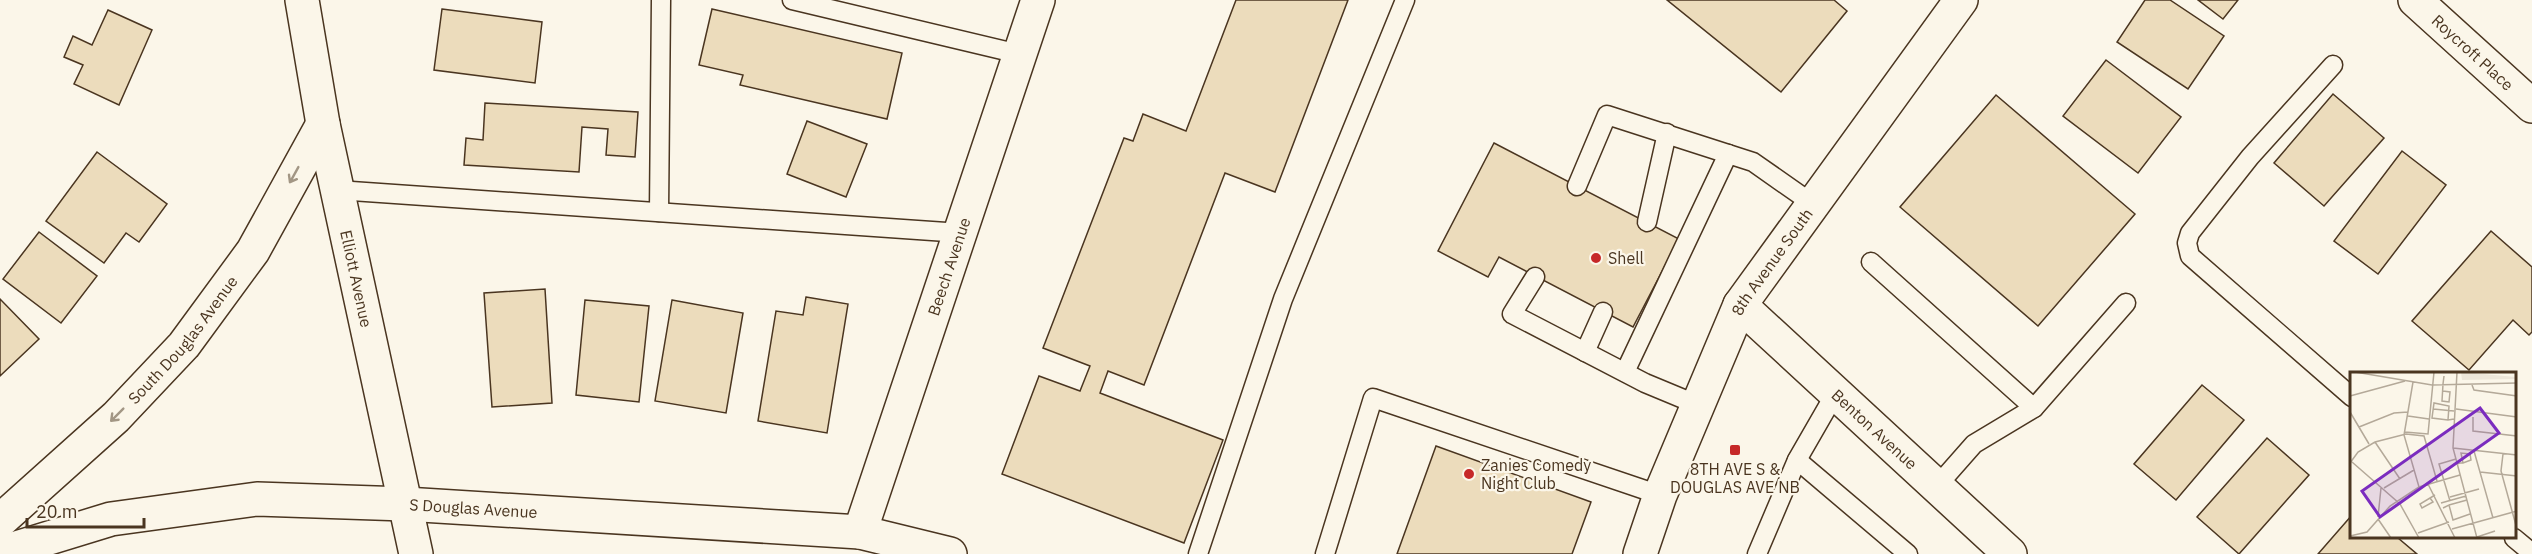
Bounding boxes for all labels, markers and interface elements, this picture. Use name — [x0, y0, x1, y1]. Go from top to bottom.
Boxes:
street label: Roycroft Place — [2428, 10, 2518, 95]
one-way arrow — [288, 166, 300, 183]
street label: 8th Avenue South — [1727, 204, 1817, 318]
street label: Beech Avenue — [923, 215, 975, 318]
street label: Elliott Avenue — [336, 228, 377, 330]
place label: Shell — [1608, 248, 1644, 268]
marker: Shell — [1589, 251, 1603, 265]
street label: South Douglas Avenue — [124, 271, 242, 408]
inset map — [2350, 372, 2517, 539]
street label: Benton Avenue — [1828, 385, 1922, 474]
one-way arrow — [110, 408, 125, 422]
marker: 8TH AVE S & DOUGLAS AVE NB — [1728, 443, 1742, 457]
place label: Zanies Comedy Night Club — [1481, 455, 1591, 493]
place label: 8TH AVE S & DOUGLAS AVE NB — [1670, 459, 1800, 497]
marker: Zanies Comedy Night Club — [1462, 467, 1476, 481]
scale bar — [27, 491, 144, 529]
street label: S Douglas Avenue — [409, 494, 538, 522]
text: 20 m — [36, 500, 78, 523]

